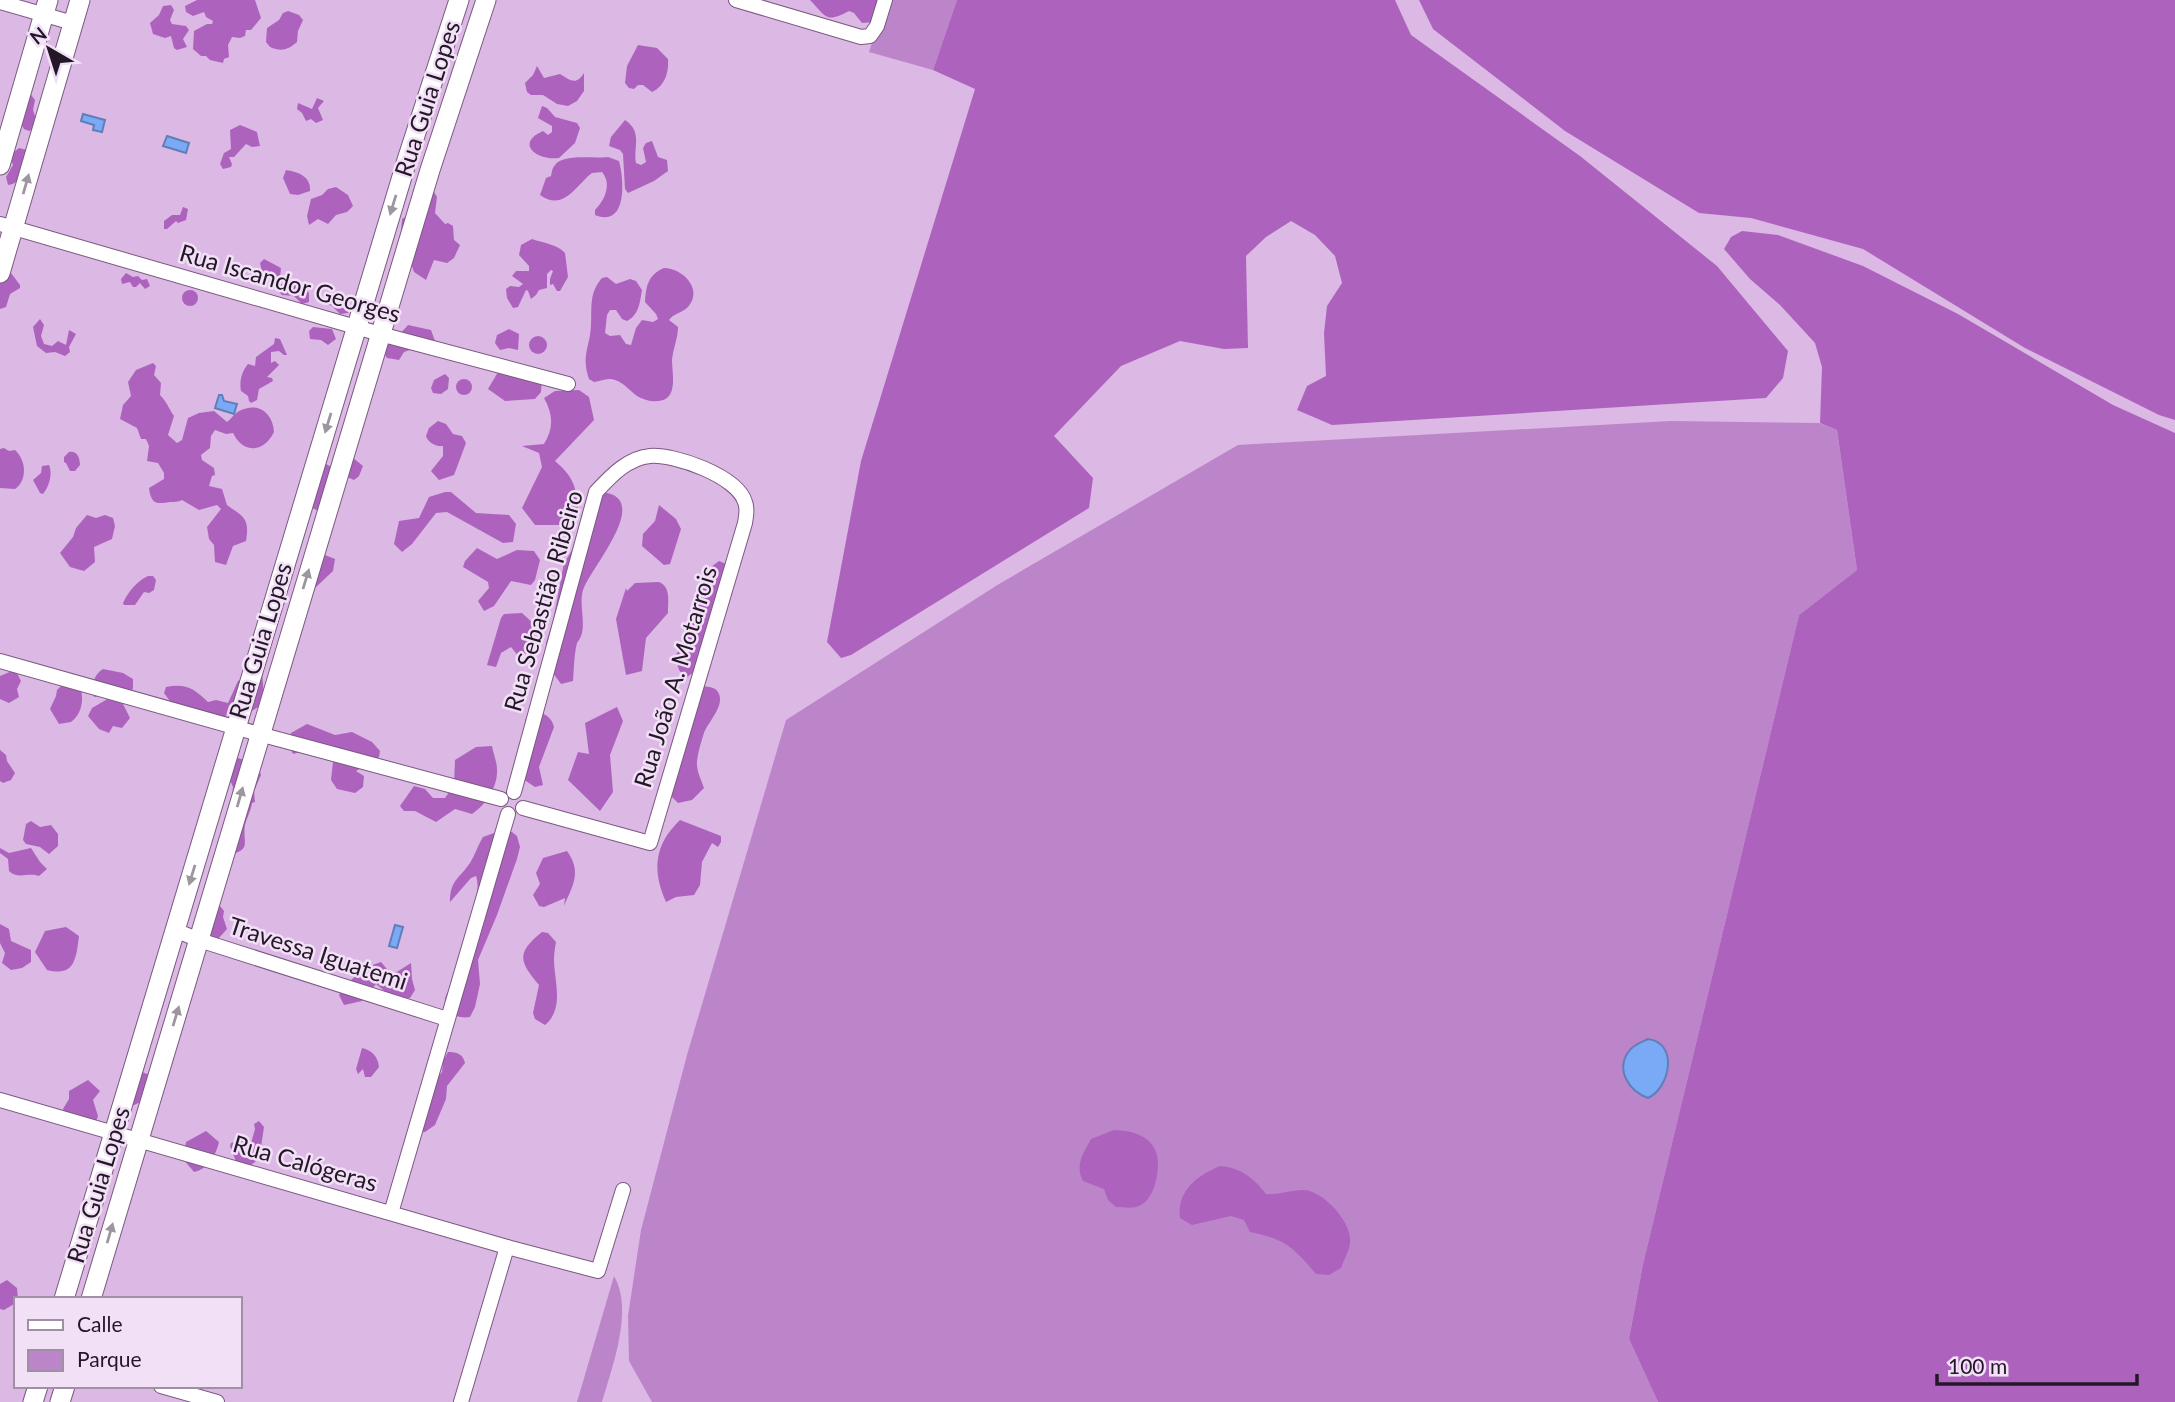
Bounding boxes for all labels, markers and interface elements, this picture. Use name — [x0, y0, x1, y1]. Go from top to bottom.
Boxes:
north arrow — [14, 14, 84, 84]
street label: Rua Guia Lopes — [388, 17, 465, 180]
text: N — [25, 22, 51, 49]
one-way arrow — [22, 173, 32, 194]
one-way arrow — [388, 195, 398, 216]
street label: Rua Iscandor Georges — [177, 237, 404, 328]
one-way arrow — [322, 412, 332, 433]
street label: Rua Sebastião Ribeiro — [497, 487, 588, 714]
street label: Rua Guia Lopes — [222, 559, 297, 722]
street label: Rua João A. Motarrois — [627, 562, 722, 791]
one-way arrow — [301, 569, 311, 590]
one-way arrow — [236, 787, 246, 808]
one-way arrow — [186, 865, 196, 886]
street label: Travessa Iguatemi — [226, 910, 411, 995]
one-way arrow — [171, 1005, 181, 1026]
street label: Rua Guia Lopes — [60, 1103, 135, 1266]
street label: Rua Calógeras — [230, 1128, 381, 1197]
one-way arrow — [105, 1222, 116, 1244]
legend — [14, 1297, 242, 1388]
text: Calle — [77, 1311, 122, 1336]
scale bar — [1937, 1342, 2136, 1386]
text: Parque — [77, 1346, 142, 1371]
text: 100 m — [1948, 1353, 2007, 1378]

